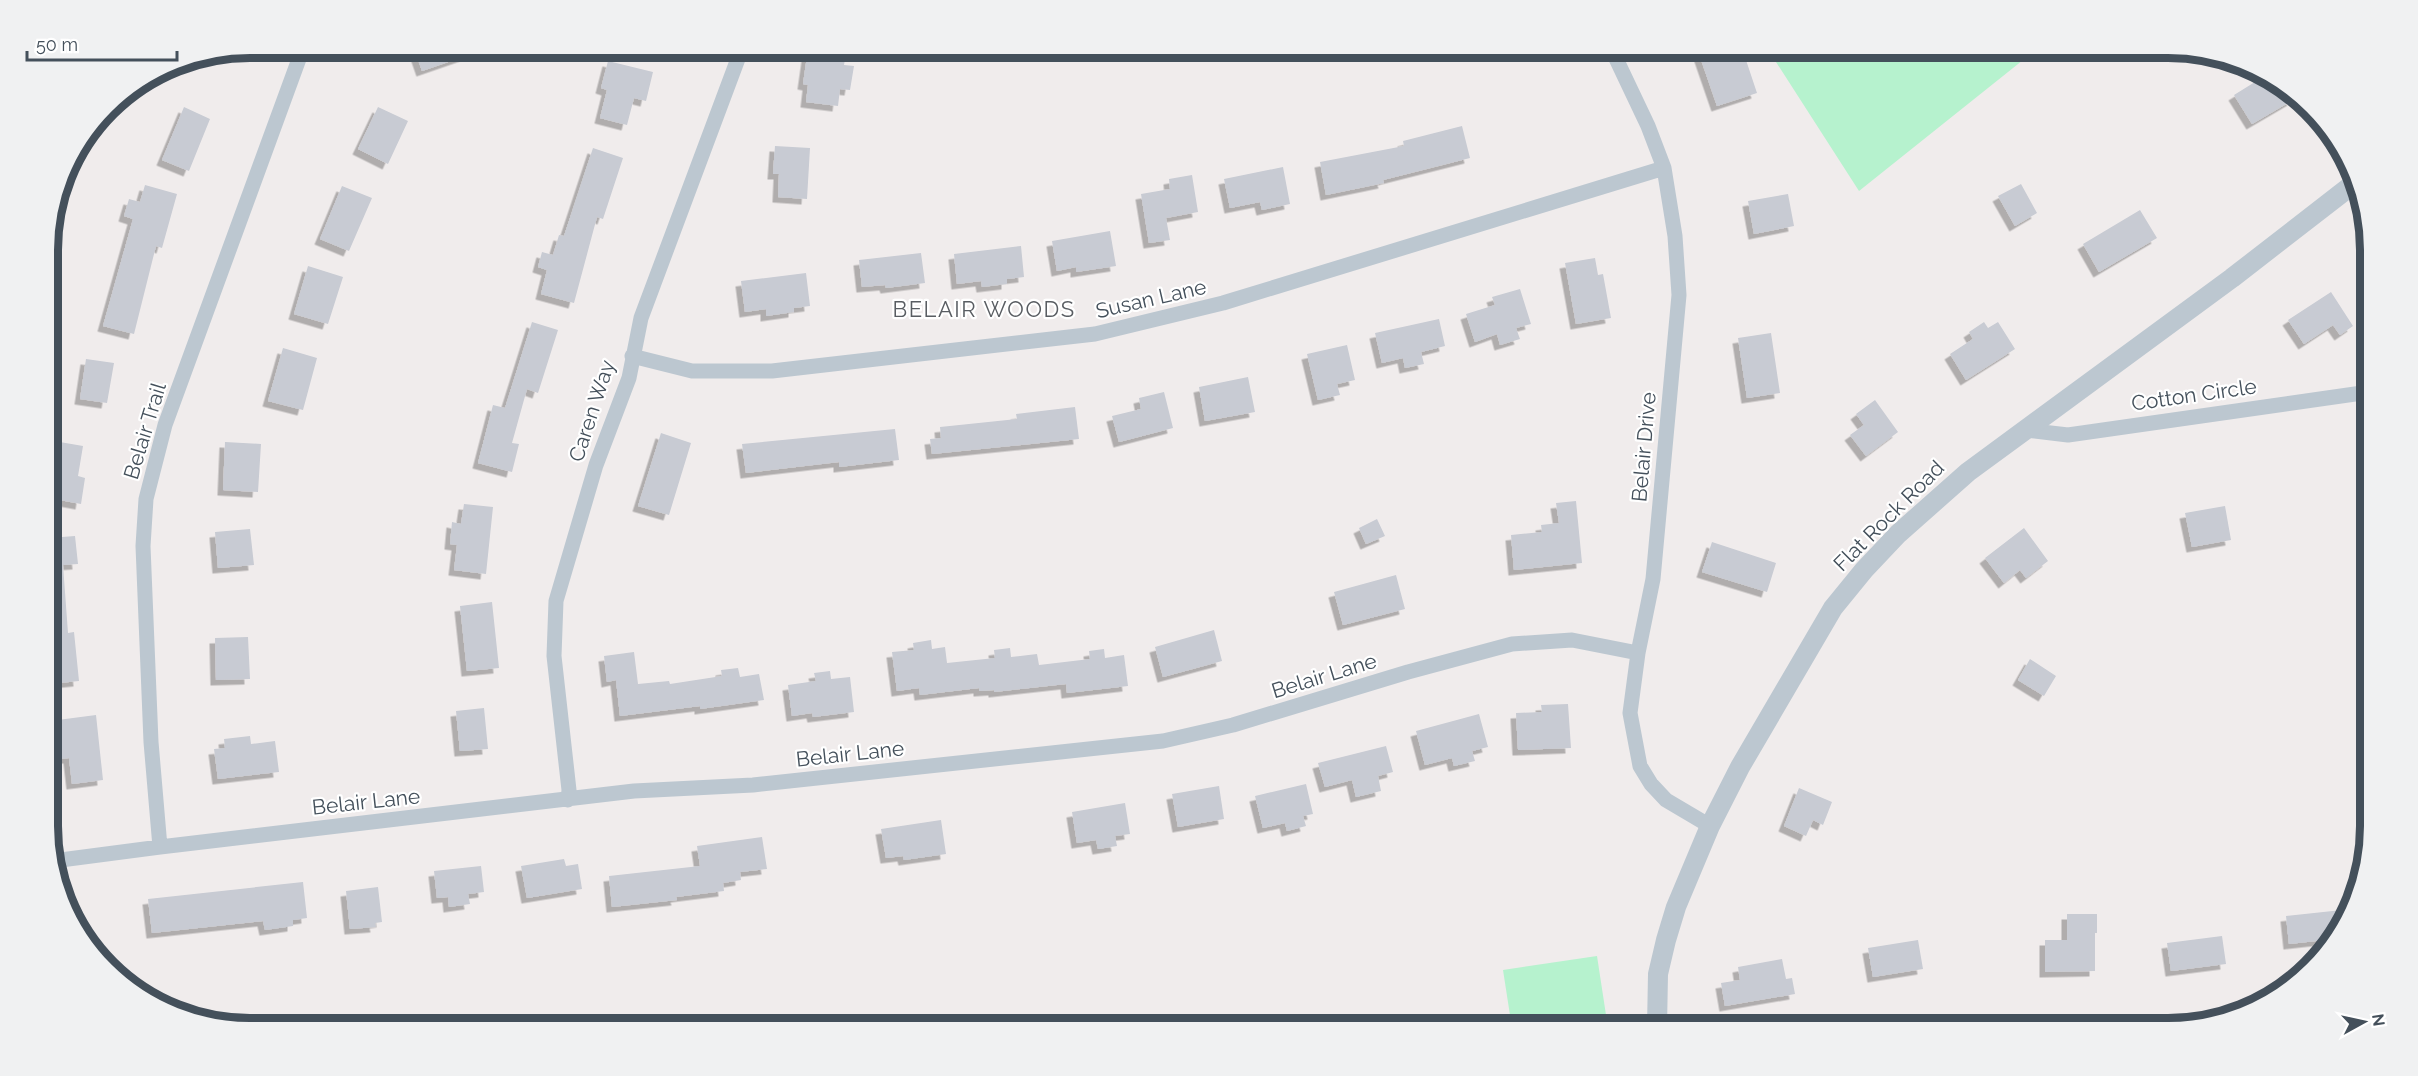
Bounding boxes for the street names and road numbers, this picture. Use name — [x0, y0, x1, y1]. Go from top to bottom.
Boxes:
street label: Susan Lane — [1093, 274, 1209, 323]
street label: Caren Way — [563, 357, 620, 465]
street label: Cotton Circle — [2130, 373, 2258, 416]
street label: Belair Trail — [118, 379, 171, 482]
street label: Belair Drive — [1626, 391, 1661, 503]
street label: Flat Rock Road — [1828, 455, 1949, 576]
street label: Belair Lane — [1268, 648, 1379, 703]
street label: Belair Lane — [795, 735, 905, 772]
street label: Belair Lane — [311, 783, 421, 820]

